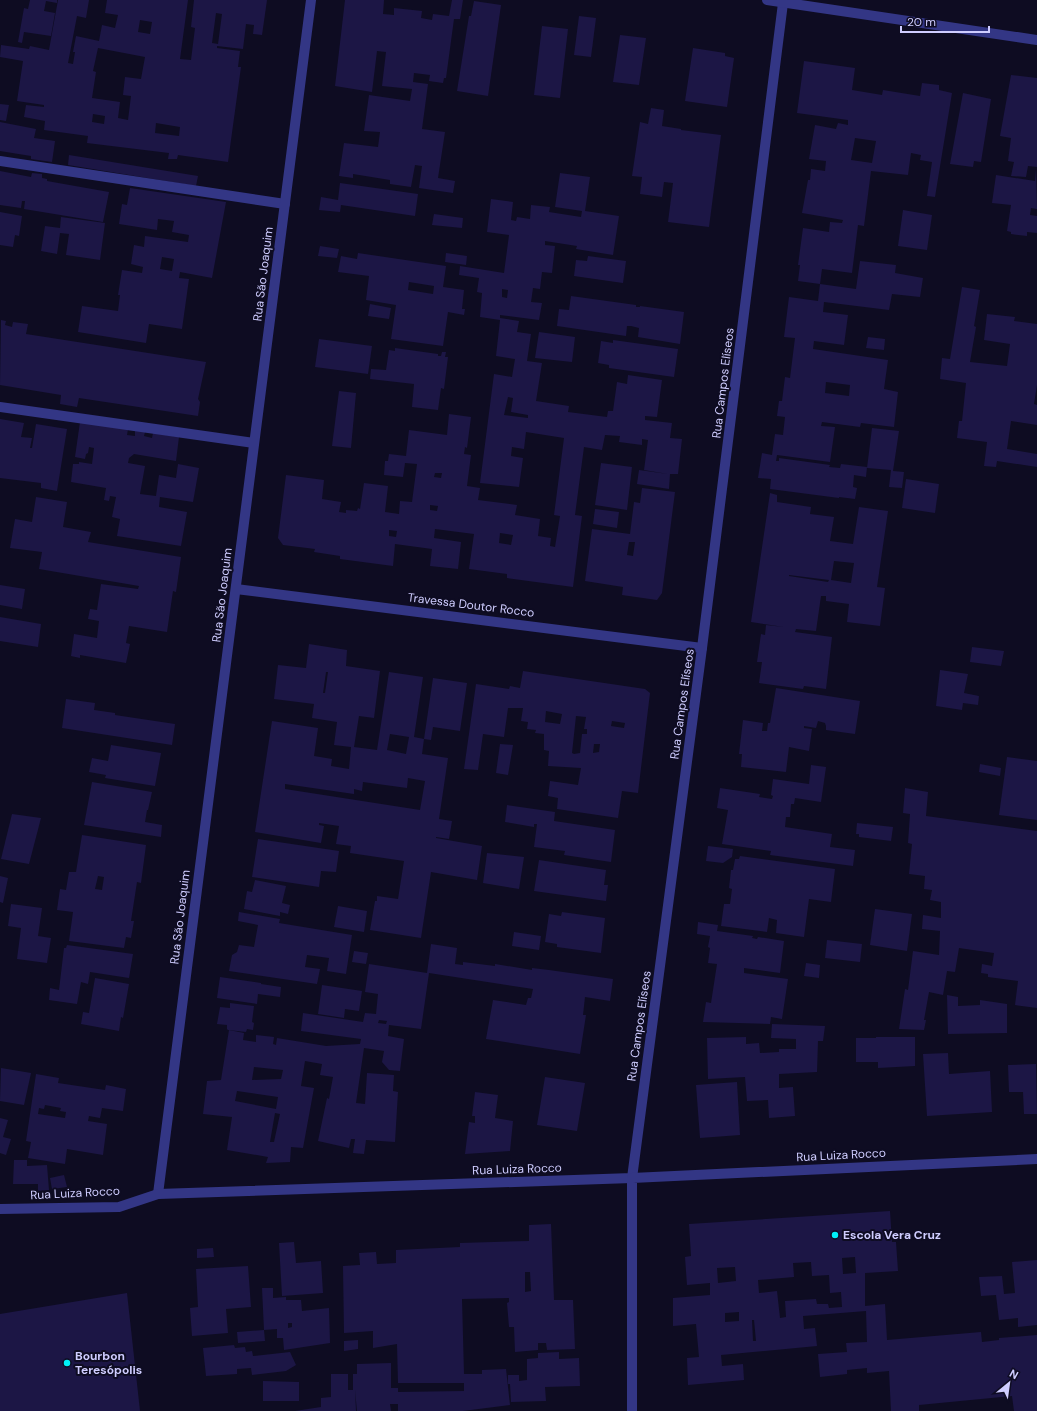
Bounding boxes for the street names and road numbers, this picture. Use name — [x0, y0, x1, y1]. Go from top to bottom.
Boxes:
street label: Rua São Joaquim — [249, 226, 277, 322]
street label: Rua Campos Elíseos — [708, 327, 738, 439]
street label: Rua São Joaquim — [208, 547, 236, 643]
street label: Travessa Doutor Rocco — [407, 589, 535, 621]
street label: Rua Campos Elíseos — [666, 648, 698, 760]
street label: Rua São Joaquim — [166, 869, 194, 965]
street label: Rua Campos Elíseos — [623, 970, 655, 1082]
street label: Rua Luiza Rocco — [796, 1145, 886, 1165]
street label: Rua Luiza Rocco — [472, 1159, 562, 1179]
street label: Rua Luiza Rocco — [30, 1183, 120, 1203]

